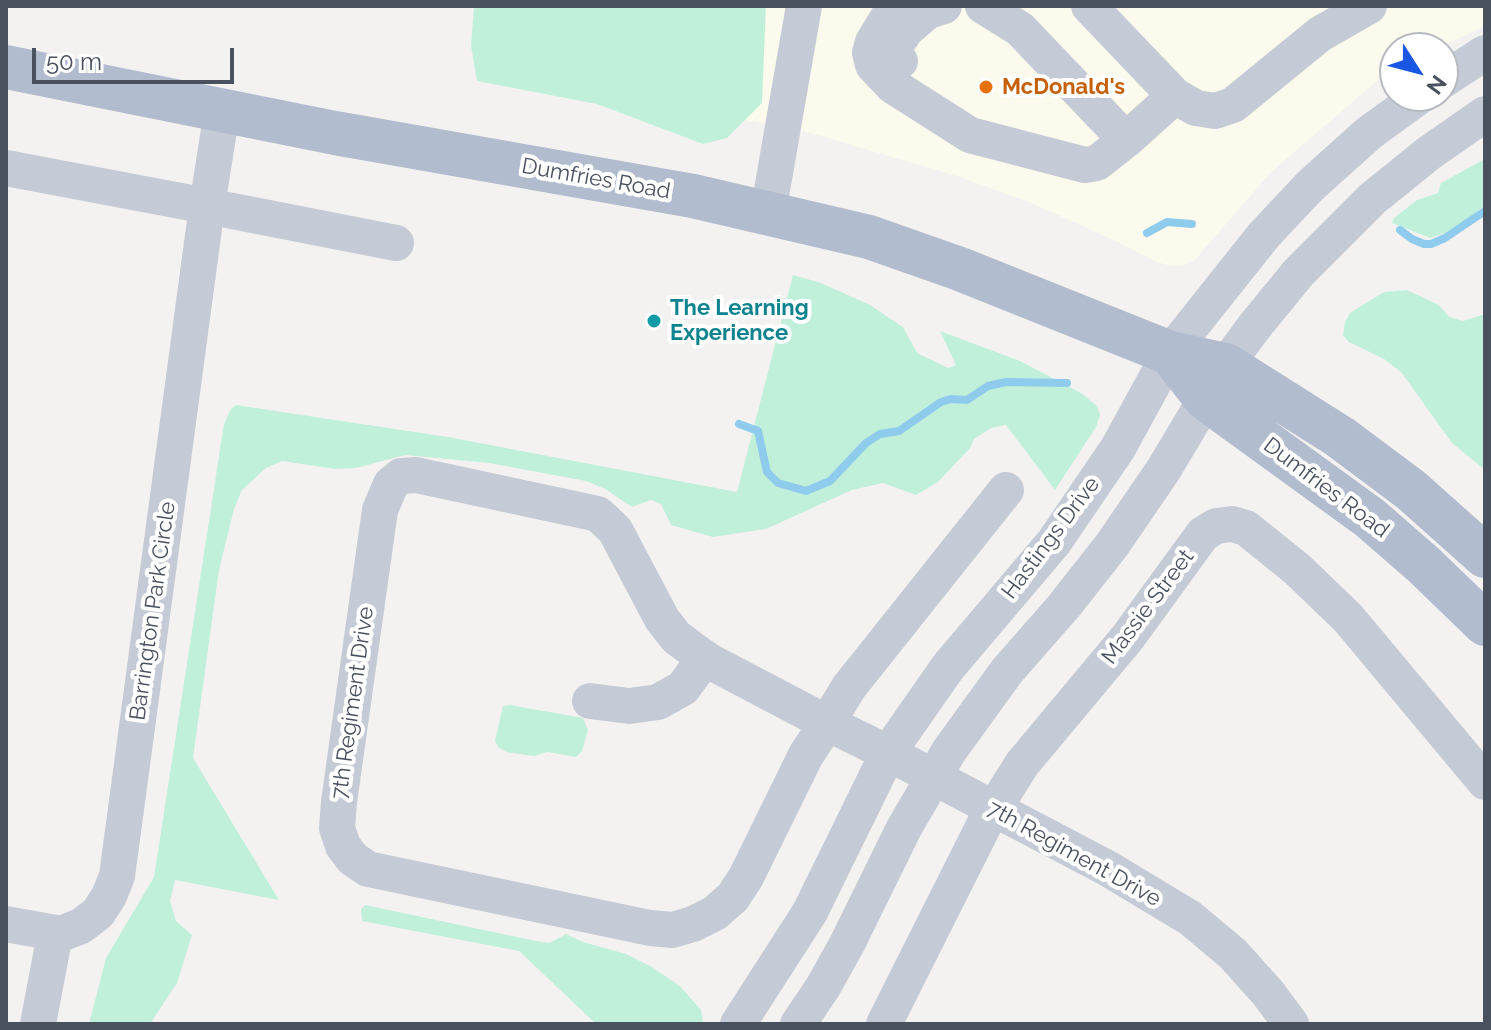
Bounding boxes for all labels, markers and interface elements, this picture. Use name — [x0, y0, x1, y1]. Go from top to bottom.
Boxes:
scale bar — [36, 32, 238, 82]
north arrow — [1379, 32, 1459, 112]
text: 50 m — [46, 47, 102, 76]
text: N — [1421, 70, 1452, 99]
place label: McDonald's — [1002, 74, 1125, 100]
marker: McDonald's — [977, 78, 995, 96]
street label: Dumfries Road — [520, 153, 672, 205]
place label: The Learning Experience — [670, 295, 809, 346]
marker: The Learning Experience — [645, 312, 663, 330]
street label: Dumfries Road — [1258, 432, 1394, 544]
street label: Hastings Drive — [997, 472, 1105, 604]
street label: Barrington Park Circle — [125, 500, 181, 722]
street label: Massie Street — [1096, 544, 1200, 670]
street label: 7th Regiment Drive — [326, 605, 380, 801]
street label: 7th Regiment Drive — [983, 795, 1165, 913]

